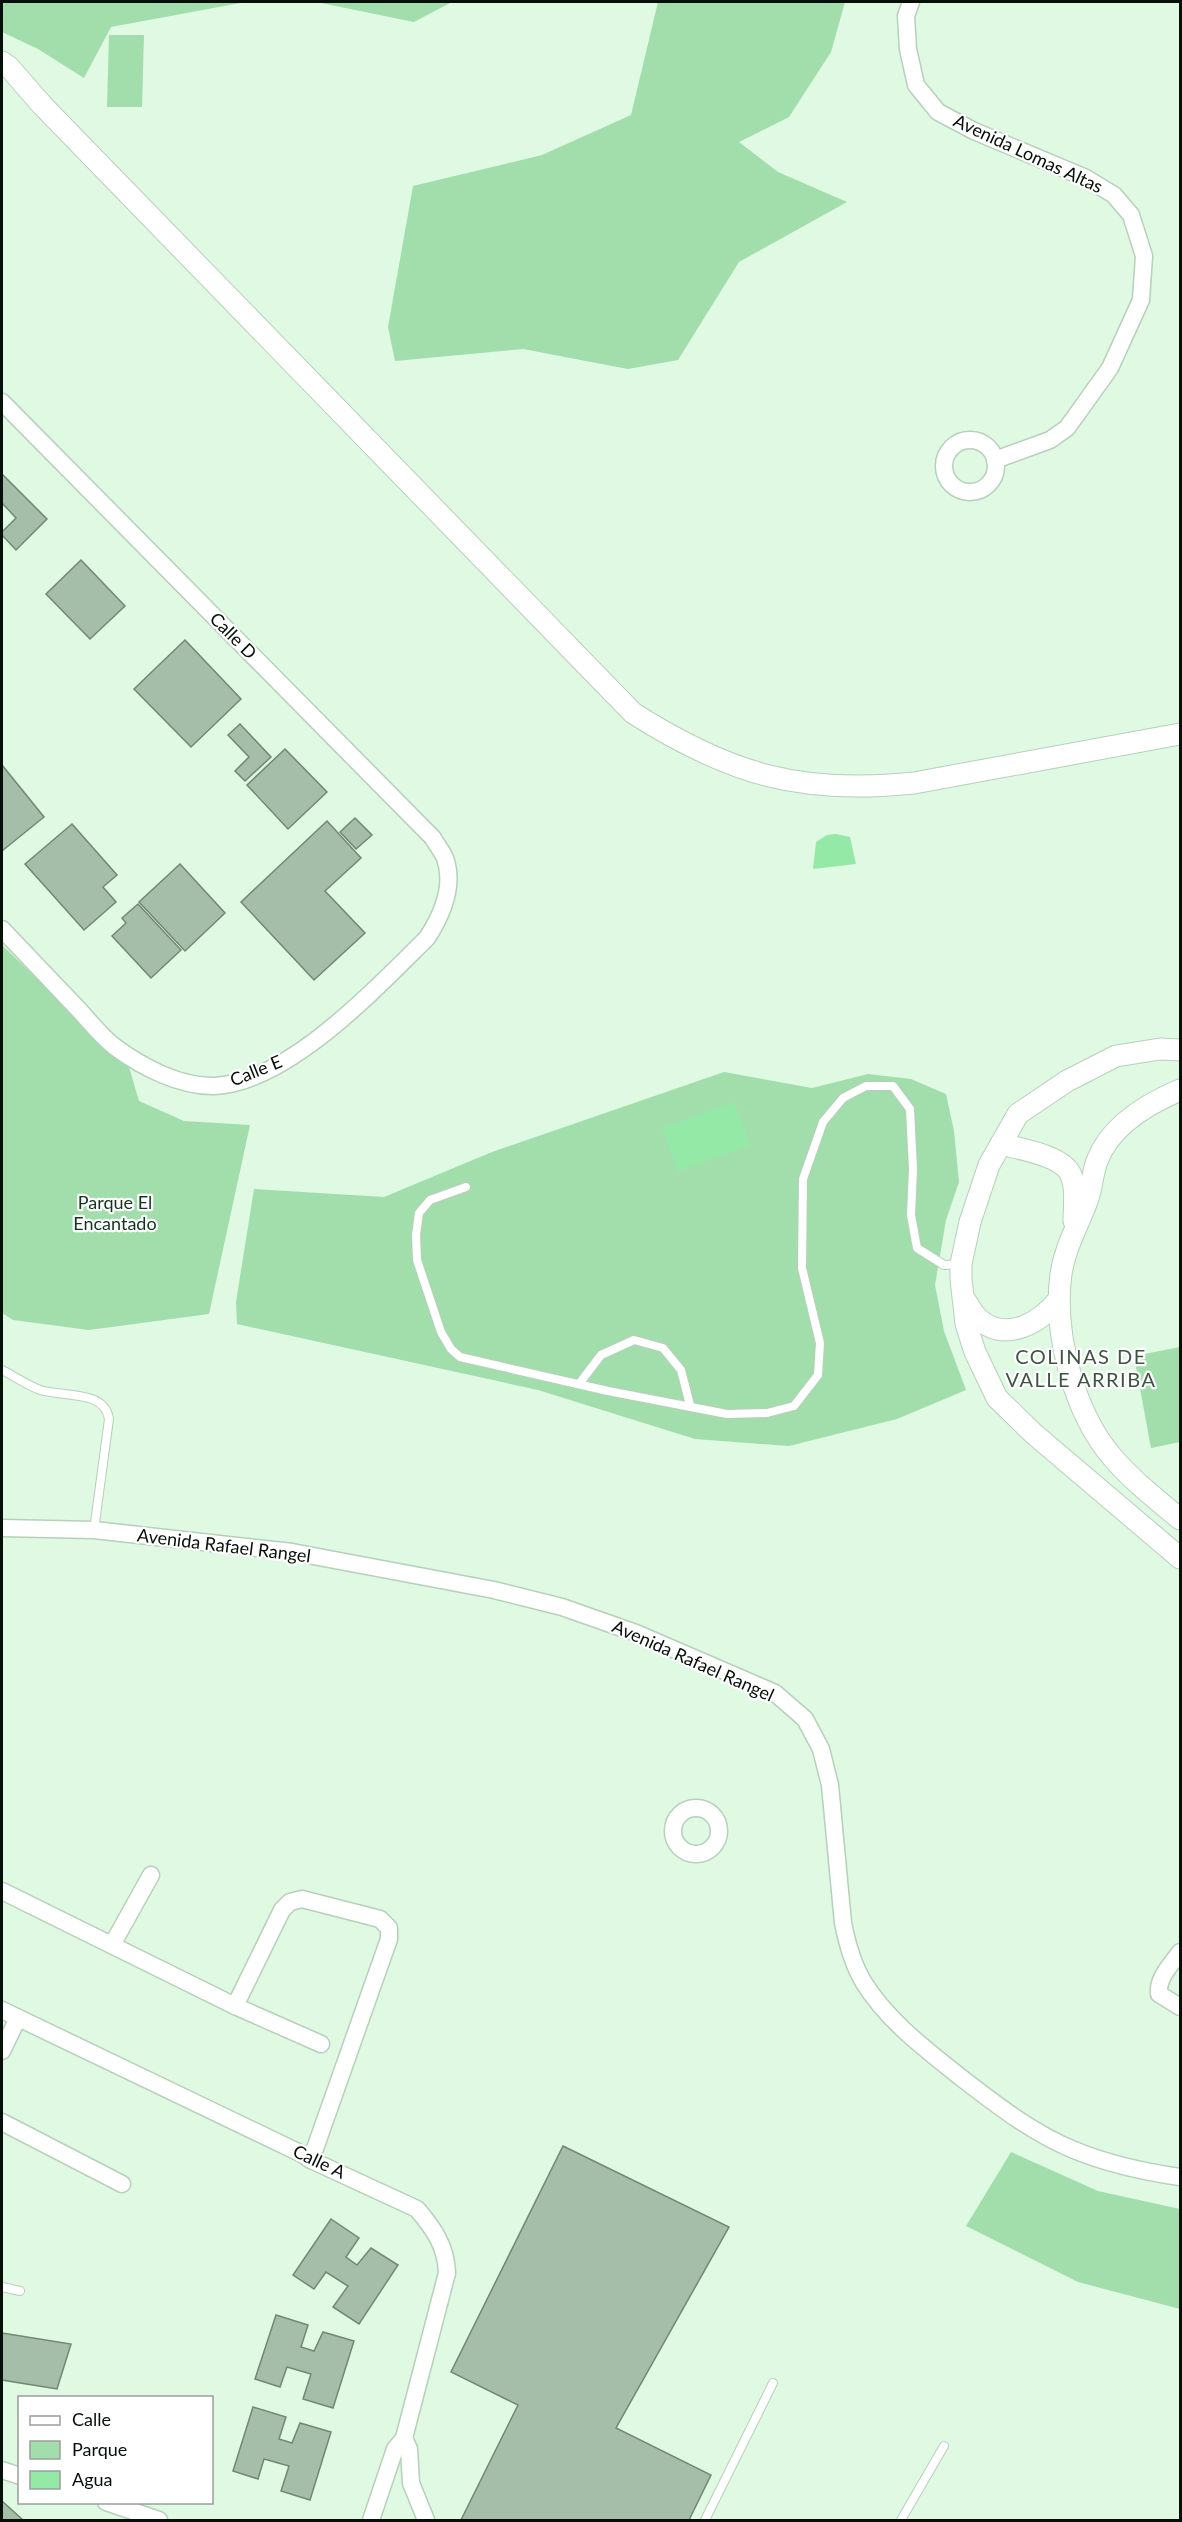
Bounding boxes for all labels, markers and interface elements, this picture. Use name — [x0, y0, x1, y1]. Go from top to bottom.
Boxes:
street label: Avenida Lomas Altas — [950, 109, 1107, 197]
street label: Calle D — [206, 607, 262, 663]
street label: Calle E — [226, 1050, 285, 1090]
park label: Parque El Encantado — [73, 1191, 157, 1234]
district label: COLINAS DE VALLE ARRIBA — [1005, 1344, 1157, 1391]
street label: Avenida Rafael Rangel — [136, 1523, 312, 1567]
street label: Avenida Rafael Rangel — [609, 1615, 778, 1706]
street label: Calle A — [290, 2139, 350, 2183]
legend — [18, 2396, 213, 2504]
text: Calle — [72, 2408, 111, 2430]
text: Parque — [72, 2438, 127, 2460]
text: Agua — [72, 2468, 113, 2490]

